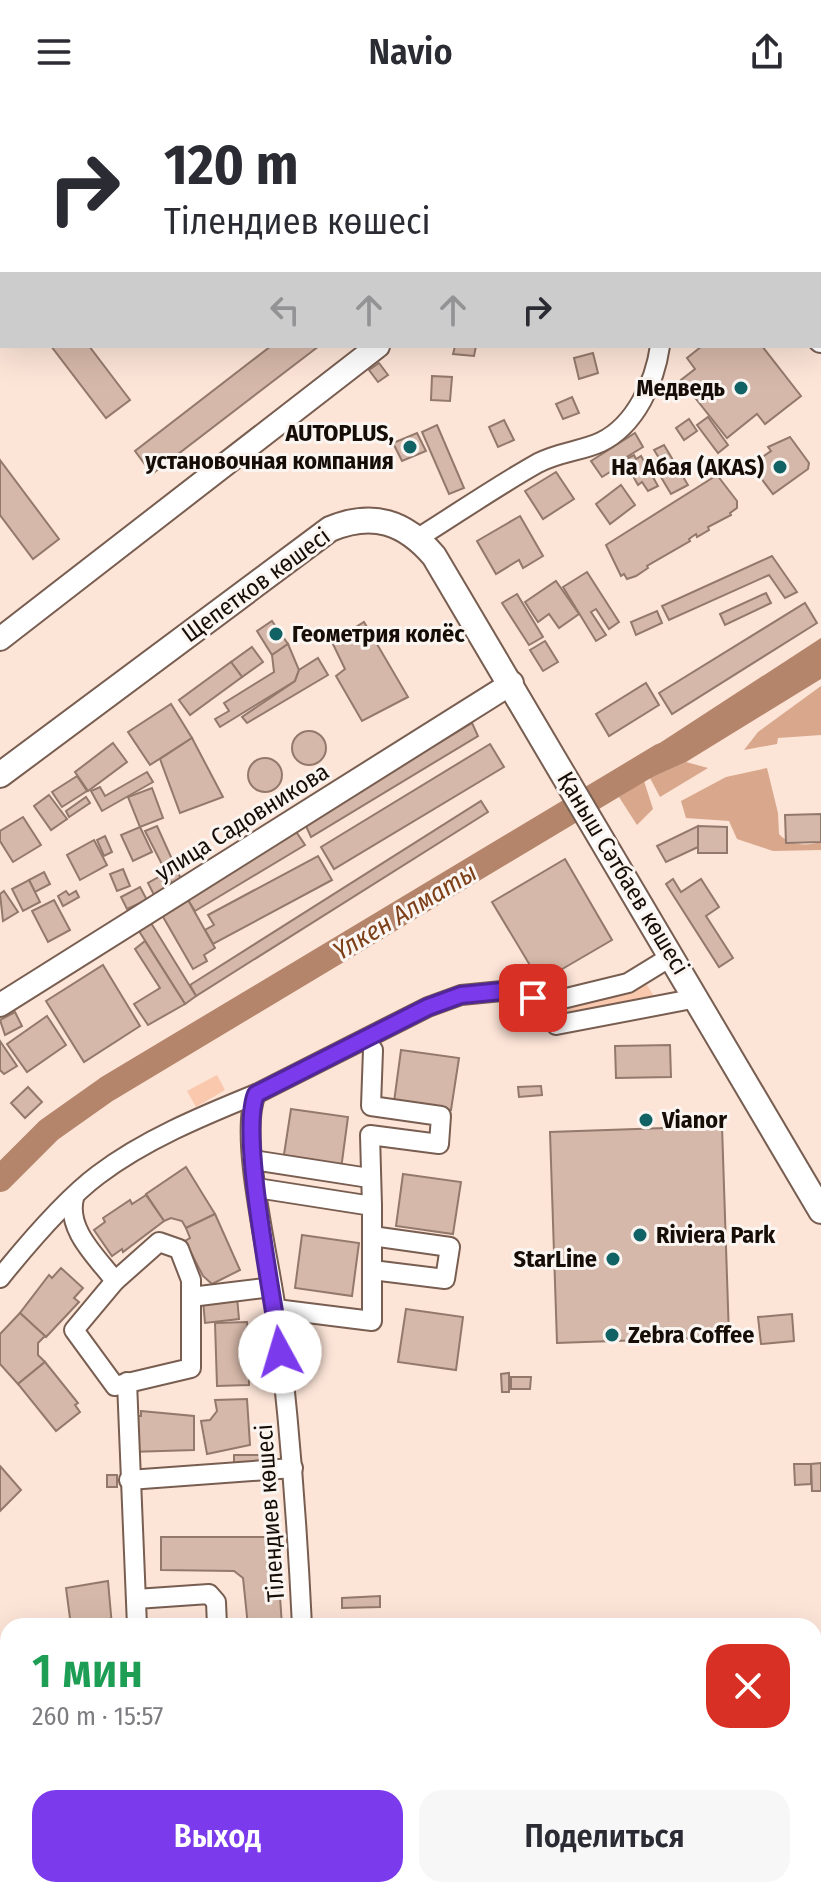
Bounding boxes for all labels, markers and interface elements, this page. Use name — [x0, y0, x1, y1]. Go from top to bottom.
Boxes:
icon: menu — [32, 30, 76, 74]
text: Navio — [368, 30, 453, 74]
icon: share — [745, 30, 789, 74]
text: 120 m — [164, 132, 299, 199]
icon: right — [32, 136, 136, 240]
text: Тілендиев көшесі — [164, 200, 431, 244]
icon: left — [263, 288, 307, 332]
icon: ahead — [347, 288, 391, 332]
icon: ahead — [431, 288, 475, 332]
icon: right — [515, 288, 559, 332]
place label: Медведь — [636, 374, 726, 402]
marker: Медведь — [732, 379, 750, 397]
place label: AUTOPLUS, установочная компания — [144, 419, 394, 475]
marker: AUTOPLUS, установочная компания — [401, 438, 419, 456]
place label: На Абая (AKAS) — [611, 453, 764, 481]
marker: На Абая (AKAS) — [771, 458, 789, 476]
street label: Щепетков көшесі — [177, 522, 335, 648]
place label: Геометрия колёс — [292, 620, 465, 648]
marker: Геометрия колёс — [267, 625, 285, 643]
street label: улица Садовникова — [150, 757, 334, 887]
street label: Қаныш Сәтбаев көшесі — [551, 767, 695, 979]
water label: Үлкен Алматы — [328, 857, 482, 967]
pin — [499, 964, 567, 1032]
icon: arrive — [511, 976, 555, 1020]
place label: Vianor — [661, 1106, 727, 1134]
marker: Vianor — [637, 1111, 655, 1129]
place label: Riviera Park — [656, 1221, 776, 1249]
marker: Riviera Park — [631, 1226, 649, 1244]
place label: StarLine — [514, 1245, 597, 1273]
marker: StarLine — [604, 1250, 622, 1268]
position arrow — [238, 1310, 322, 1394]
place label: Zebra Coffee — [628, 1321, 754, 1349]
marker: Zebra Coffee — [603, 1326, 621, 1344]
street label: Тілендиев көшесі — [250, 1423, 290, 1603]
text: 1 мин — [32, 1642, 143, 1700]
button: close — [706, 1644, 790, 1728]
text: 260 m · 15:57 — [32, 1701, 163, 1732]
button: Выход — [32, 1790, 403, 1882]
button: Поделиться — [419, 1790, 790, 1882]

